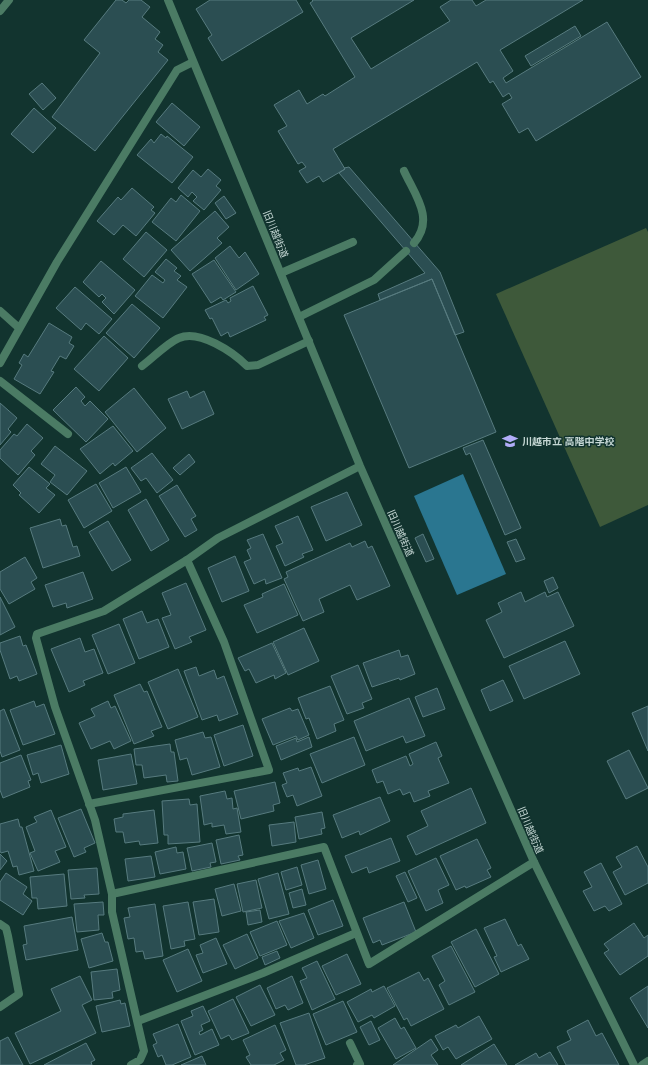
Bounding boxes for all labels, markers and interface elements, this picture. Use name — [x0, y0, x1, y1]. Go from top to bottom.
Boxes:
street label: 旧川越街道 — [260, 208, 292, 260]
school or university icon: 川越市立 高階中学校 — [501, 432, 519, 450]
place label: 川越市立 高階中学校 — [522, 434, 615, 448]
street label: 旧川越街道 — [384, 507, 418, 559]
street label: 旧川越街道 — [515, 804, 547, 856]

